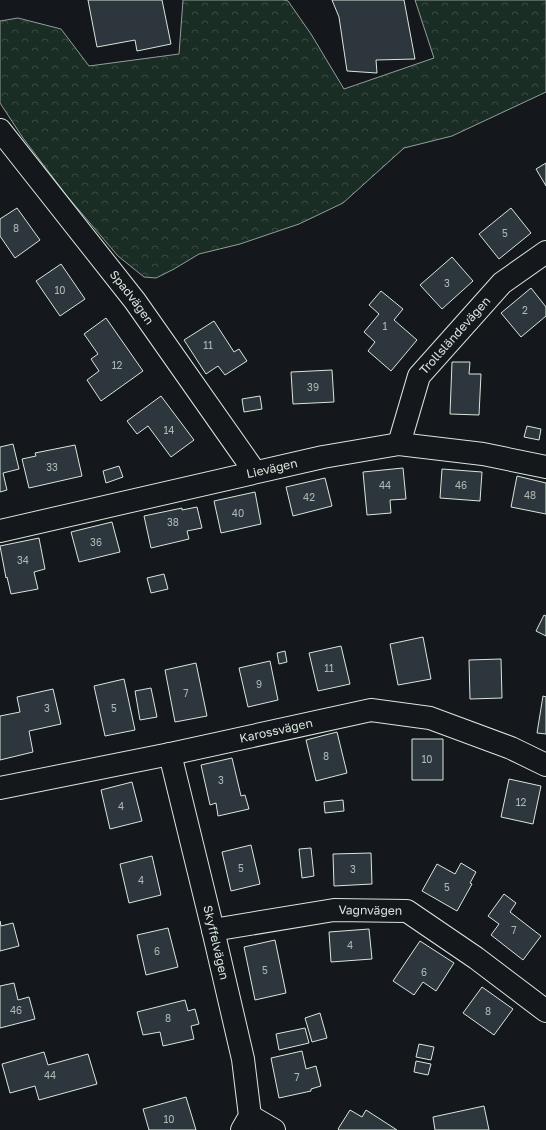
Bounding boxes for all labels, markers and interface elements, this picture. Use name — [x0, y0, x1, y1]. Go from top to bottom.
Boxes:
house number: 8 — [13, 222, 19, 234]
house number: 5 — [502, 227, 508, 239]
street label: Spadvägen — [107, 267, 157, 327]
house number: 3 — [444, 277, 450, 289]
house number: 10 — [54, 284, 66, 296]
street label: Trollsländevägen — [416, 293, 493, 377]
house number: 2 — [522, 304, 528, 316]
house number: 1 — [383, 320, 388, 332]
house number: 11 — [203, 339, 213, 351]
house number: 12 — [112, 359, 123, 371]
house number: 39 — [307, 381, 319, 393]
house number: 14 — [164, 424, 174, 436]
street label: Lievägen — [245, 455, 299, 481]
house number: 33 — [46, 461, 58, 473]
house number: 44 — [379, 479, 391, 491]
house number: 46 — [455, 479, 467, 491]
house number: 48 — [524, 489, 536, 501]
house number: 42 — [303, 491, 315, 503]
house number: 40 — [232, 507, 244, 519]
house number: 38 — [167, 516, 179, 528]
house number: 36 — [90, 536, 102, 548]
house number: 34 — [17, 554, 29, 566]
house number: 11 — [324, 662, 334, 674]
house number: 9 — [256, 678, 262, 690]
house number: 7 — [183, 687, 189, 699]
house number: 3 — [44, 702, 50, 714]
house number: 5 — [111, 702, 117, 714]
street label: Karossvägen — [238, 715, 314, 746]
house number: 8 — [323, 750, 329, 762]
house number: 10 — [421, 753, 433, 765]
house number: 3 — [218, 774, 224, 786]
house number: 12 — [516, 796, 527, 808]
house number: 4 — [118, 800, 124, 812]
house number: 5 — [238, 862, 244, 874]
house number: 3 — [350, 863, 356, 875]
house number: 4 — [138, 874, 144, 886]
house number: 5 — [444, 881, 450, 893]
street label: Vagnvägen — [338, 902, 402, 918]
street label: Skyffelvägen — [200, 904, 232, 981]
house number: 7 — [511, 924, 517, 936]
house number: 4 — [347, 939, 353, 951]
house number: 6 — [154, 945, 160, 957]
house number: 5 — [262, 964, 268, 976]
house number: 6 — [421, 966, 427, 978]
house number: 46 — [10, 1004, 22, 1016]
house number: 8 — [485, 1005, 491, 1017]
house number: 8 — [165, 1012, 171, 1024]
house number: 44 — [44, 1069, 56, 1081]
house number: 7 — [294, 1071, 300, 1083]
house number: 10 — [163, 1113, 175, 1125]

